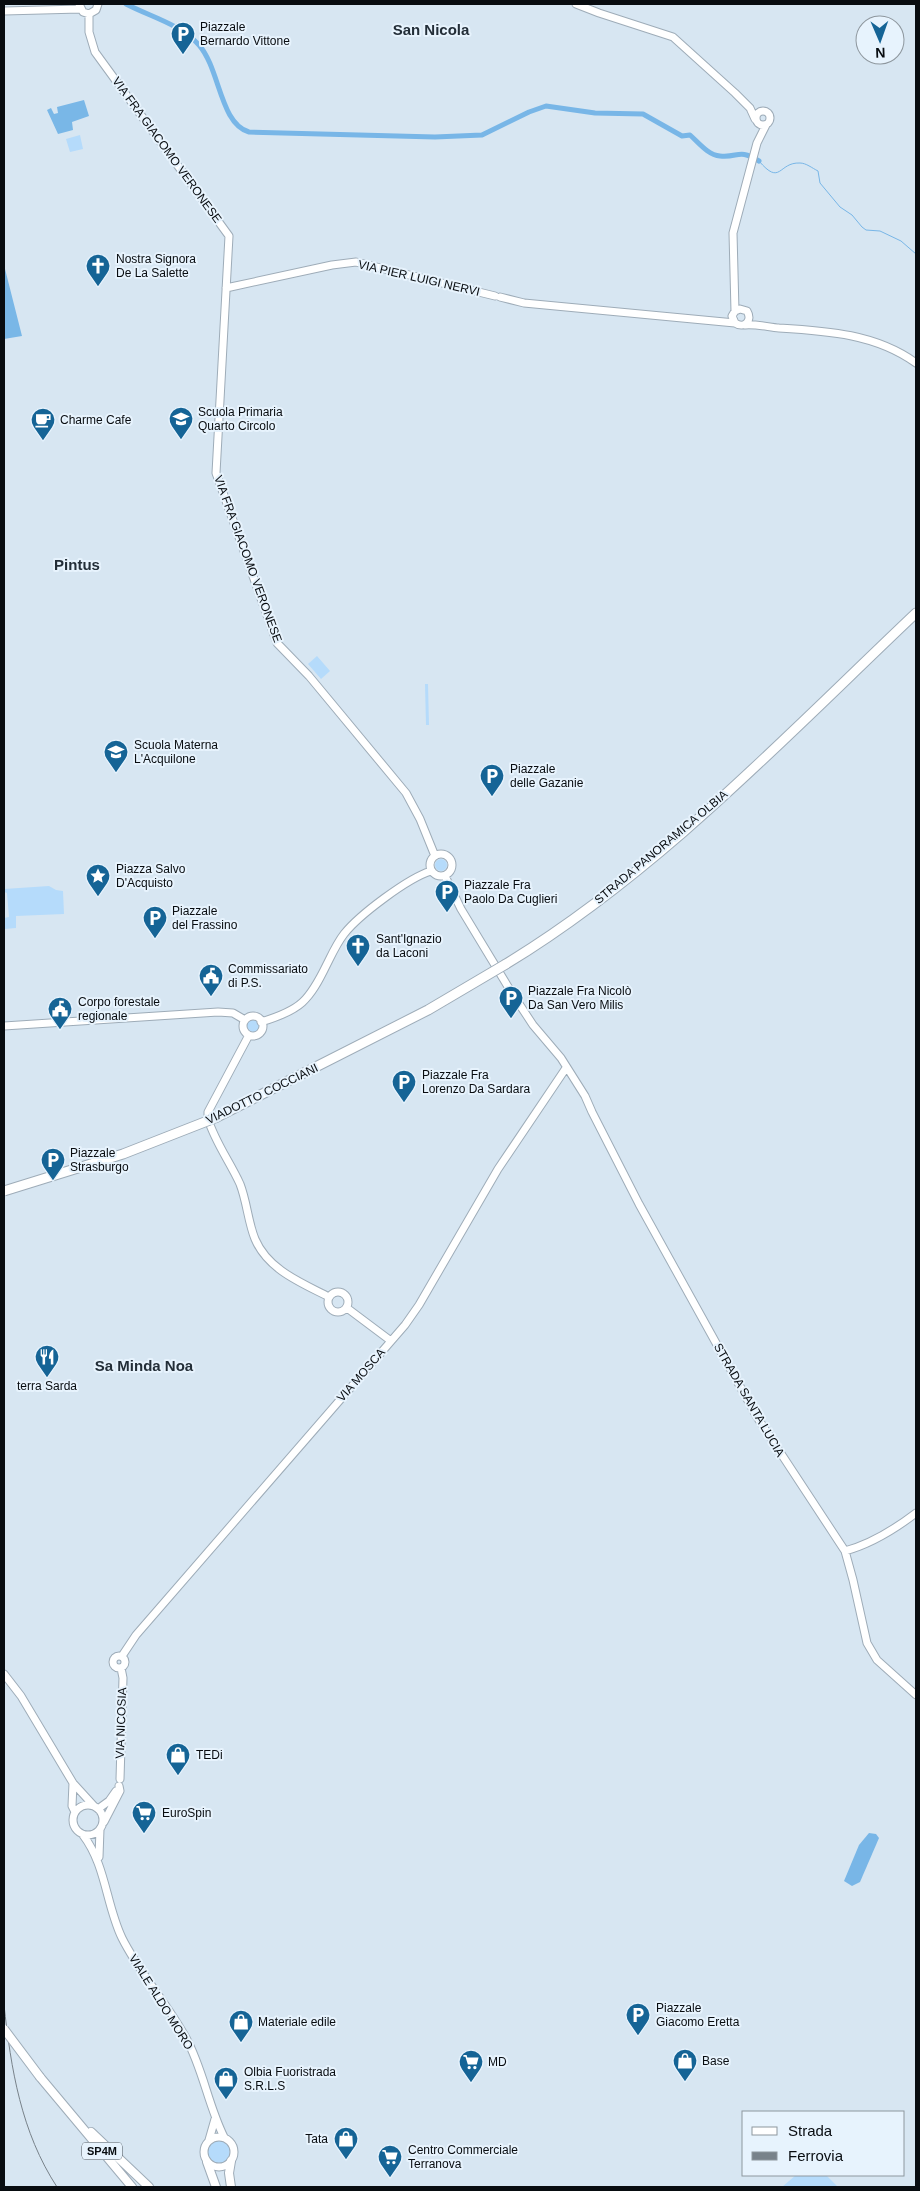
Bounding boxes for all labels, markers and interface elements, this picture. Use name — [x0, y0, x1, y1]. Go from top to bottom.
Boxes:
north arrow — [855, 15, 905, 65]
place label: Piazzale Bernardo Vittone — [200, 20, 290, 48]
parking icon: Piazzale Bernardo Vittone — [170, 21, 196, 55]
district label: San Nicola — [393, 21, 470, 38]
text: N — [875, 45, 886, 61]
street label: VIA FRA GIACOMO VERONESE — [109, 74, 225, 226]
place label: Nostra Signora De La Salette — [116, 252, 196, 280]
church icon: Nostra Signora De La Salette — [85, 253, 111, 287]
street label: VIA PIER LUIGI NERVI — [357, 257, 481, 299]
place label: Scuola Primaria Quarto Circolo — [198, 405, 283, 433]
school or university icon: Scuola Primaria Quarto Circolo — [168, 406, 194, 440]
cafe icon: Charme Cafe — [30, 407, 56, 441]
place label: Charme Cafe — [60, 413, 132, 427]
street label: VIA FRA GIACOMO VERONESE — [211, 474, 285, 644]
district label: Pintus — [54, 556, 100, 573]
place label: Scuola Materna L'Acquilone — [134, 738, 218, 766]
school or university icon: Scuola Materna L'Acquilone — [103, 739, 129, 773]
place label: Piazzale delle Gazanie — [510, 762, 584, 790]
parking icon: Piazzale delle Gazanie — [479, 763, 505, 797]
street label: STRADA PANORAMICA OLBIA — [592, 787, 730, 907]
place label: Piazza Salvo D'Acquisto — [116, 862, 186, 890]
place icon: Piazza Salvo D'Acquisto — [85, 863, 111, 897]
place label: Piazzale Fra Paolo Da Cuglieri — [464, 878, 557, 906]
parking icon: Piazzale Fra Paolo Da Cuglieri — [434, 879, 460, 913]
place label: Piazzale del Frassino — [172, 904, 238, 932]
parking icon: Piazzale del Frassino — [142, 905, 168, 939]
place label: Sant'Ignazio da Laconi — [376, 932, 442, 960]
church icon: Sant'Ignazio da Laconi — [345, 933, 371, 967]
place label: Commissariato di P.S. — [228, 962, 308, 990]
public building icon: Commissariato di P.S. — [198, 963, 224, 997]
place label: Piazzale Fra Nicolò Da San Vero Milis — [528, 984, 632, 1012]
parking icon: Piazzale Fra Nicolò Da San Vero Milis — [498, 985, 524, 1019]
place label: Corpo forestale regionale — [78, 995, 160, 1023]
public building icon: Corpo forestale regionale — [47, 996, 73, 1030]
street label: VIADOTTO COCCIANI — [204, 1061, 320, 1127]
place label: Piazzale Fra Lorenzo Da Sardara — [422, 1068, 530, 1096]
parking icon: Piazzale Fra Lorenzo Da Sardara — [391, 1069, 417, 1103]
place label: Piazzale Strasburgo — [70, 1146, 129, 1174]
parking icon: Piazzale Strasburgo — [40, 1147, 66, 1181]
street label: STRADA SANTA LUCIA — [711, 1341, 787, 1459]
restaurant icon: terra Sarda — [34, 1344, 60, 1378]
street label: VIA MOSCA — [334, 1345, 388, 1405]
district label: Sa Minda Noa — [95, 1357, 194, 1374]
place label: terra Sarda — [17, 1379, 77, 1393]
street label: VIA NICOSIA — [113, 1687, 129, 1759]
shop icon: TEDi — [165, 1742, 191, 1776]
place label: TEDi — [196, 1748, 223, 1762]
supermarket icon: EuroSpin — [131, 1800, 157, 1834]
place label: EuroSpin — [162, 1806, 211, 1820]
street label: VIALE ALDO MORO — [126, 1952, 196, 2052]
place label: Piazzale Giacomo Eretta — [656, 2001, 740, 2029]
parking icon: Piazzale Giacomo Eretta — [625, 2002, 651, 2036]
shop icon: Materiale edile — [228, 2009, 254, 2043]
place label: Materiale edile — [258, 2015, 336, 2029]
shop icon: Base — [672, 2048, 698, 2082]
supermarket icon: MD — [458, 2049, 484, 2083]
place label: Base — [702, 2054, 730, 2068]
place label: MD — [488, 2055, 507, 2069]
place label: Olbia Fuoristrada S.R.L.S — [244, 2065, 336, 2093]
shop icon: Olbia Fuoristrada S.R.L.S — [213, 2066, 239, 2100]
legend — [742, 2111, 905, 2176]
text: Strada — [788, 2122, 833, 2139]
shop icon: Tata — [333, 2126, 359, 2160]
place label: Tata — [305, 2132, 328, 2146]
road number: SP4M — [82, 2142, 122, 2160]
place label: Centro Commerciale Terranova — [408, 2143, 518, 2171]
supermarket icon: Centro Commerciale Terranova — [377, 2144, 403, 2178]
text: Ferrovia — [788, 2147, 844, 2164]

